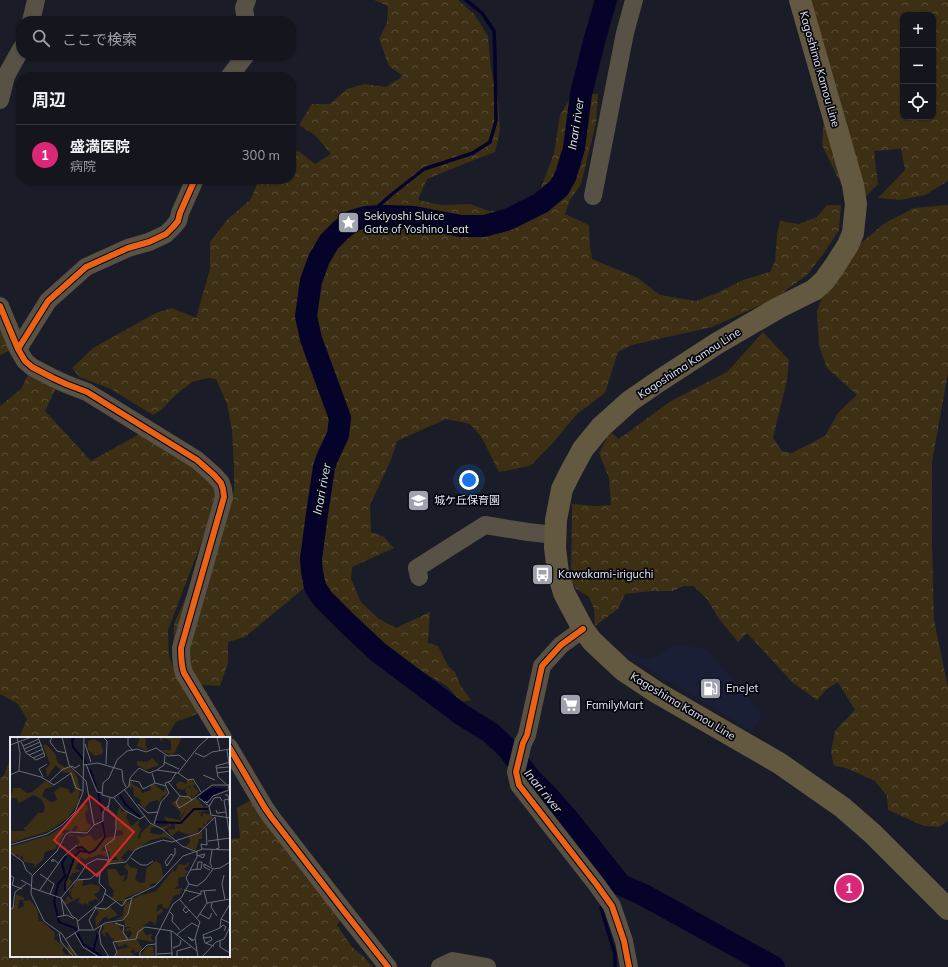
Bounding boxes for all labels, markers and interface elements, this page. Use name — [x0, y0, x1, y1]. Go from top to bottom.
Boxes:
street label: Kagoshima Kamou Line — [797, 9, 843, 129]
map controls — [900, 12, 936, 120]
button: + — [900, 12, 936, 48]
search box — [16, 16, 296, 60]
icon: search — [30, 27, 52, 49]
text: ここで検索 — [62, 30, 137, 49]
button: − — [900, 48, 936, 84]
button: locate — [900, 84, 936, 120]
text: 周辺 — [32, 89, 66, 110]
water label: Inari river — [564, 96, 587, 151]
text: 盛満医院 — [70, 137, 130, 156]
text: 1 — [41, 147, 49, 163]
text: 300 m — [242, 147, 280, 163]
text: 病院 — [70, 158, 96, 174]
place icon: Sekiyoshi Sluice Gate of Yoshino Leat — [335, 209, 361, 235]
place label: Sekiyoshi Sluice Gate of Yoshino Leat — [364, 209, 469, 236]
street label: Kagoshima Kamou Line — [635, 324, 743, 402]
water label: Inari river — [309, 461, 334, 516]
your location — [459, 470, 479, 490]
school or university icon: 城ケ丘保育園 — [405, 487, 431, 513]
place label: 城ケ丘保育園 — [434, 493, 500, 507]
bus stop icon: Kawakami-iriguchi — [529, 561, 555, 587]
place label: Kawakami-iriguchi — [558, 567, 653, 581]
street label: Kagoshima Kamou Line — [628, 669, 738, 743]
fuel station icon: EneJet — [697, 675, 723, 701]
place label: EneJet — [726, 681, 758, 695]
supermarket icon: FamilyMart — [557, 692, 583, 718]
place label: FamilyMart — [586, 698, 644, 712]
inset map — [10, 737, 230, 957]
water label: Inari river — [521, 766, 566, 816]
pin: 1 — [836, 873, 862, 903]

